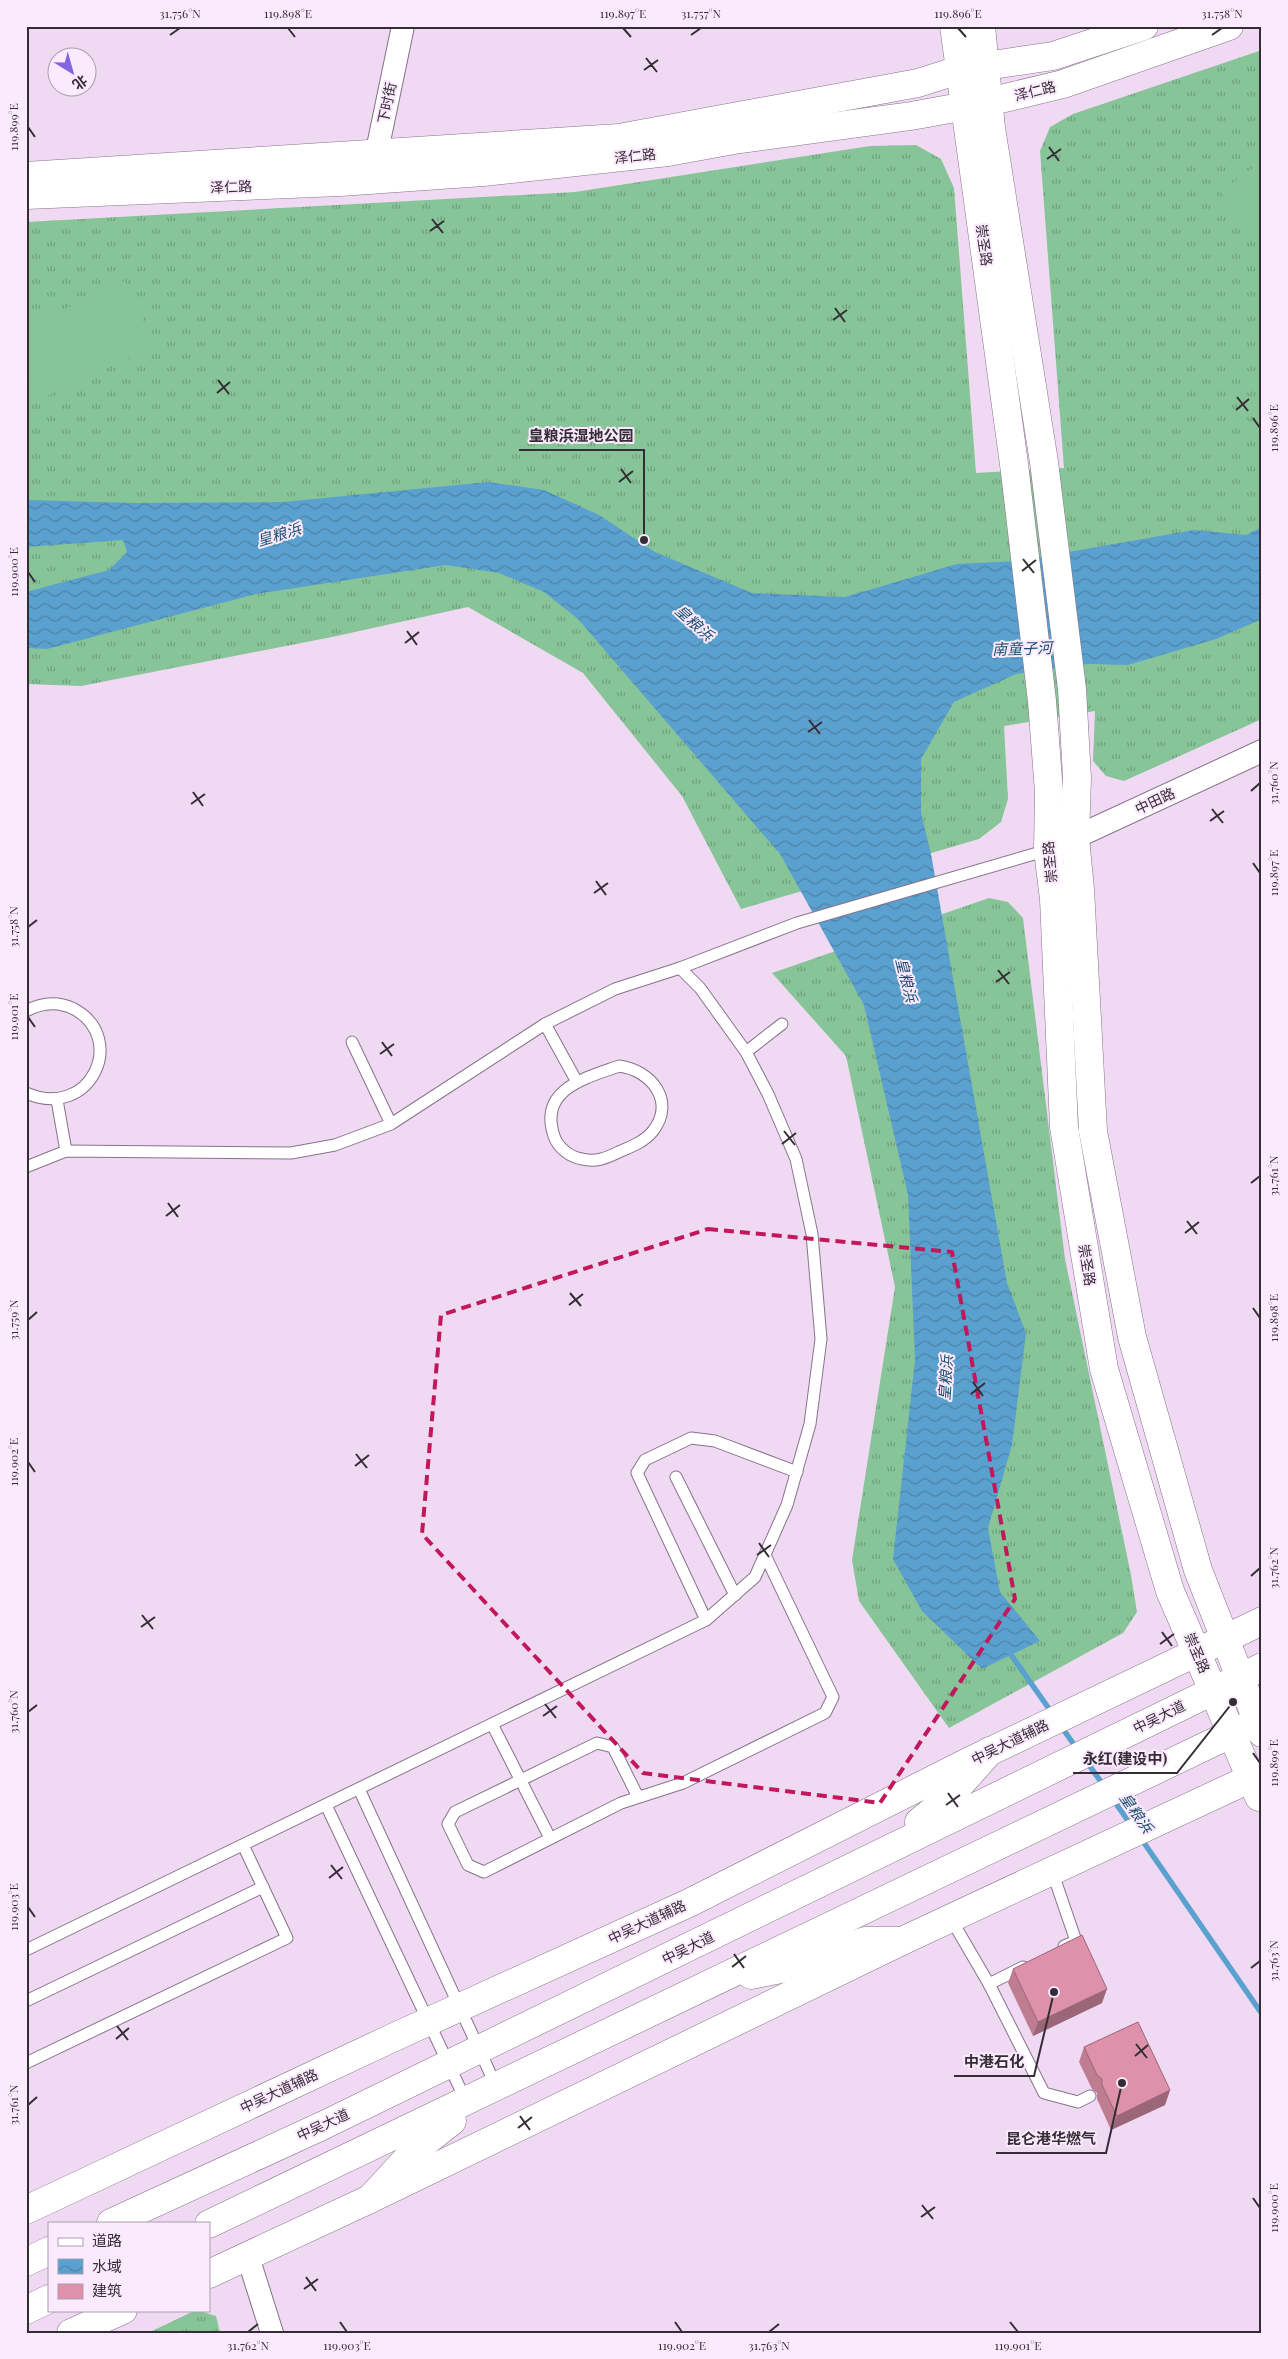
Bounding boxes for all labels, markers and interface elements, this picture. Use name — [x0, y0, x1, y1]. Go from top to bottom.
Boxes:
text: 31.756°N — [159, 5, 201, 21]
text: 119.898°E — [264, 5, 312, 21]
text: 119.897°E — [600, 5, 646, 21]
text: 31.757°N — [681, 5, 722, 21]
text: 119.896°E — [934, 5, 982, 21]
text: 31.758°N — [1201, 5, 1243, 21]
north arrow — [48, 48, 98, 98]
text: 北 — [69, 71, 91, 95]
street label: 泽仁路 — [1012, 76, 1058, 105]
street label: 下时街 — [373, 80, 400, 125]
text: 119.899°E — [5, 103, 21, 151]
street label: 泽仁路 — [613, 144, 657, 167]
street label: 泽仁路 — [210, 176, 252, 197]
street label: 崇圣路 — [972, 223, 997, 267]
text: 119.896°E — [1265, 404, 1281, 452]
callout: 皇粮浜湿地公园 — [519, 420, 644, 450]
text: 皇粮浜湿地公园 — [528, 425, 634, 445]
water label: 皇粮浜 — [254, 517, 305, 550]
text: 119.900°E — [5, 547, 21, 597]
water label: 皇粮浜 — [671, 600, 720, 646]
water label: 南童子河 — [992, 637, 1055, 659]
text: 31.760°N — [1265, 761, 1281, 805]
street label: 中田路 — [1132, 783, 1178, 818]
street label: 崇圣路 — [1038, 840, 1061, 884]
text: 119.897°E — [1265, 850, 1281, 896]
text: 31.758°N — [5, 906, 21, 948]
water label: 皇粮浜 — [892, 955, 923, 1006]
text: 119.901°E — [5, 994, 21, 1040]
text: 31.761°N — [1265, 1155, 1281, 1196]
street label: 崇圣路 — [1075, 1243, 1100, 1287]
text: 119.898°E — [1265, 1294, 1281, 1342]
text: 31.759°N — [5, 1299, 21, 1340]
water label: 皇粮浜 — [933, 1353, 957, 1401]
text: 119.902°E — [5, 1438, 21, 1486]
text: 31.762°N — [1265, 1547, 1281, 1589]
street label: 崇圣路 — [1181, 1630, 1214, 1676]
text: 31.760°N — [5, 1690, 21, 1734]
street label: 中吴大道 — [1129, 1696, 1188, 1737]
street label: 中吴大道辅路 — [968, 1715, 1052, 1769]
text: 119.899°E — [1265, 1739, 1281, 1787]
callout: 永红(建设中) — [1073, 1743, 1177, 1773]
text: 永红(建设中) — [1083, 1748, 1167, 1768]
water label: 皇粮浜 — [1116, 1788, 1159, 1838]
text: 119.903°E — [5, 1883, 21, 1931]
street label: 中吴大道辅路 — [605, 1897, 689, 1947]
street label: 中吴大道 — [659, 1928, 717, 1968]
text: 31.763°N — [1265, 1940, 1281, 1982]
callout: 中港石化 — [954, 2046, 1034, 2076]
text: 中港石化 — [964, 2051, 1024, 2071]
street label: 中吴大道辅路 — [237, 2064, 321, 2117]
text: 31.761°N — [5, 2084, 21, 2125]
street label: 中吴大道 — [293, 2104, 352, 2145]
callout: 昆仑港华燃气 — [996, 2123, 1106, 2153]
text: 昆仑港华燃气 — [1006, 2128, 1096, 2148]
text: 119.900°E — [1265, 2183, 1281, 2233]
legend — [48, 2222, 210, 2312]
text: 道路 — [92, 2230, 122, 2250]
text: 水域 — [92, 2256, 122, 2276]
text: 建筑 — [92, 2280, 122, 2300]
text: 31.762°N — [227, 2337, 269, 2353]
text: 119.903°E — [323, 2337, 371, 2353]
text: 119.902°E — [658, 2337, 706, 2353]
text: 31.763°N — [748, 2337, 790, 2353]
text: 119.901°E — [995, 2337, 1041, 2353]

